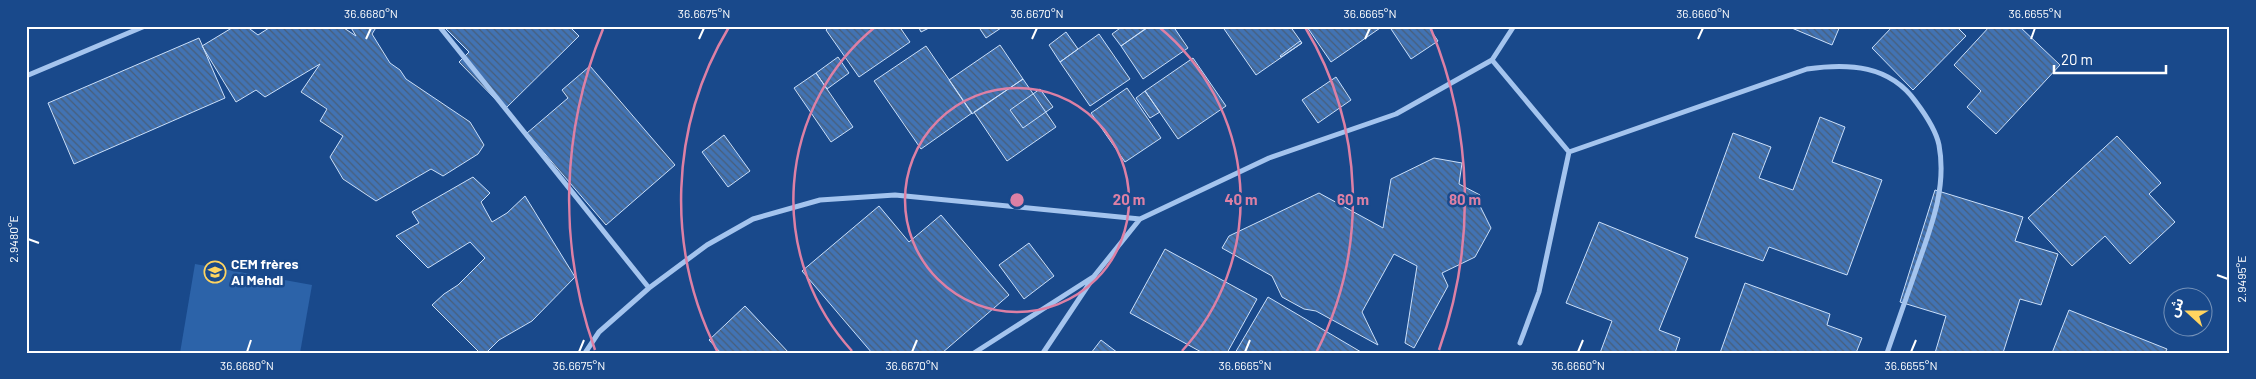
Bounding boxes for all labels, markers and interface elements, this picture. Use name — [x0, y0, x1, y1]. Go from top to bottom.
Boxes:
text: 36.6680°N — [344, 6, 398, 20]
text: 36.6675°N — [678, 6, 730, 20]
text: 36.6670°N — [1010, 6, 1064, 20]
text: 36.6665°N — [1343, 6, 1397, 20]
text: 36.6660°N — [1676, 6, 1730, 20]
text: 36.6655°N — [2008, 6, 2062, 20]
scale bar — [2054, 42, 2166, 74]
text: 20 m — [2061, 50, 2093, 68]
text: 20 m — [1113, 190, 1145, 208]
text: 40 m — [1224, 190, 1258, 208]
text: 60 m — [1337, 190, 1369, 208]
text: 80 m — [1449, 190, 1481, 208]
centre of rings — [1008, 191, 1026, 209]
text: 2.9480°E — [6, 215, 20, 263]
place label: CEM frères Al Mehdi — [231, 255, 298, 288]
text: 2.9495°E — [2234, 256, 2248, 302]
school or university icon: CEM frères Al Mehdi — [203, 260, 227, 284]
north arrow — [2164, 286, 2214, 336]
text: ش — [2164, 295, 2187, 319]
text: 36.6680°N — [220, 358, 274, 372]
text: 36.6675°N — [553, 358, 605, 372]
text: 36.6670°N — [885, 358, 939, 372]
text: 36.6665°N — [1218, 358, 1272, 372]
text: 36.6660°N — [1551, 358, 1605, 372]
text: 36.6655°N — [1884, 358, 1938, 372]

